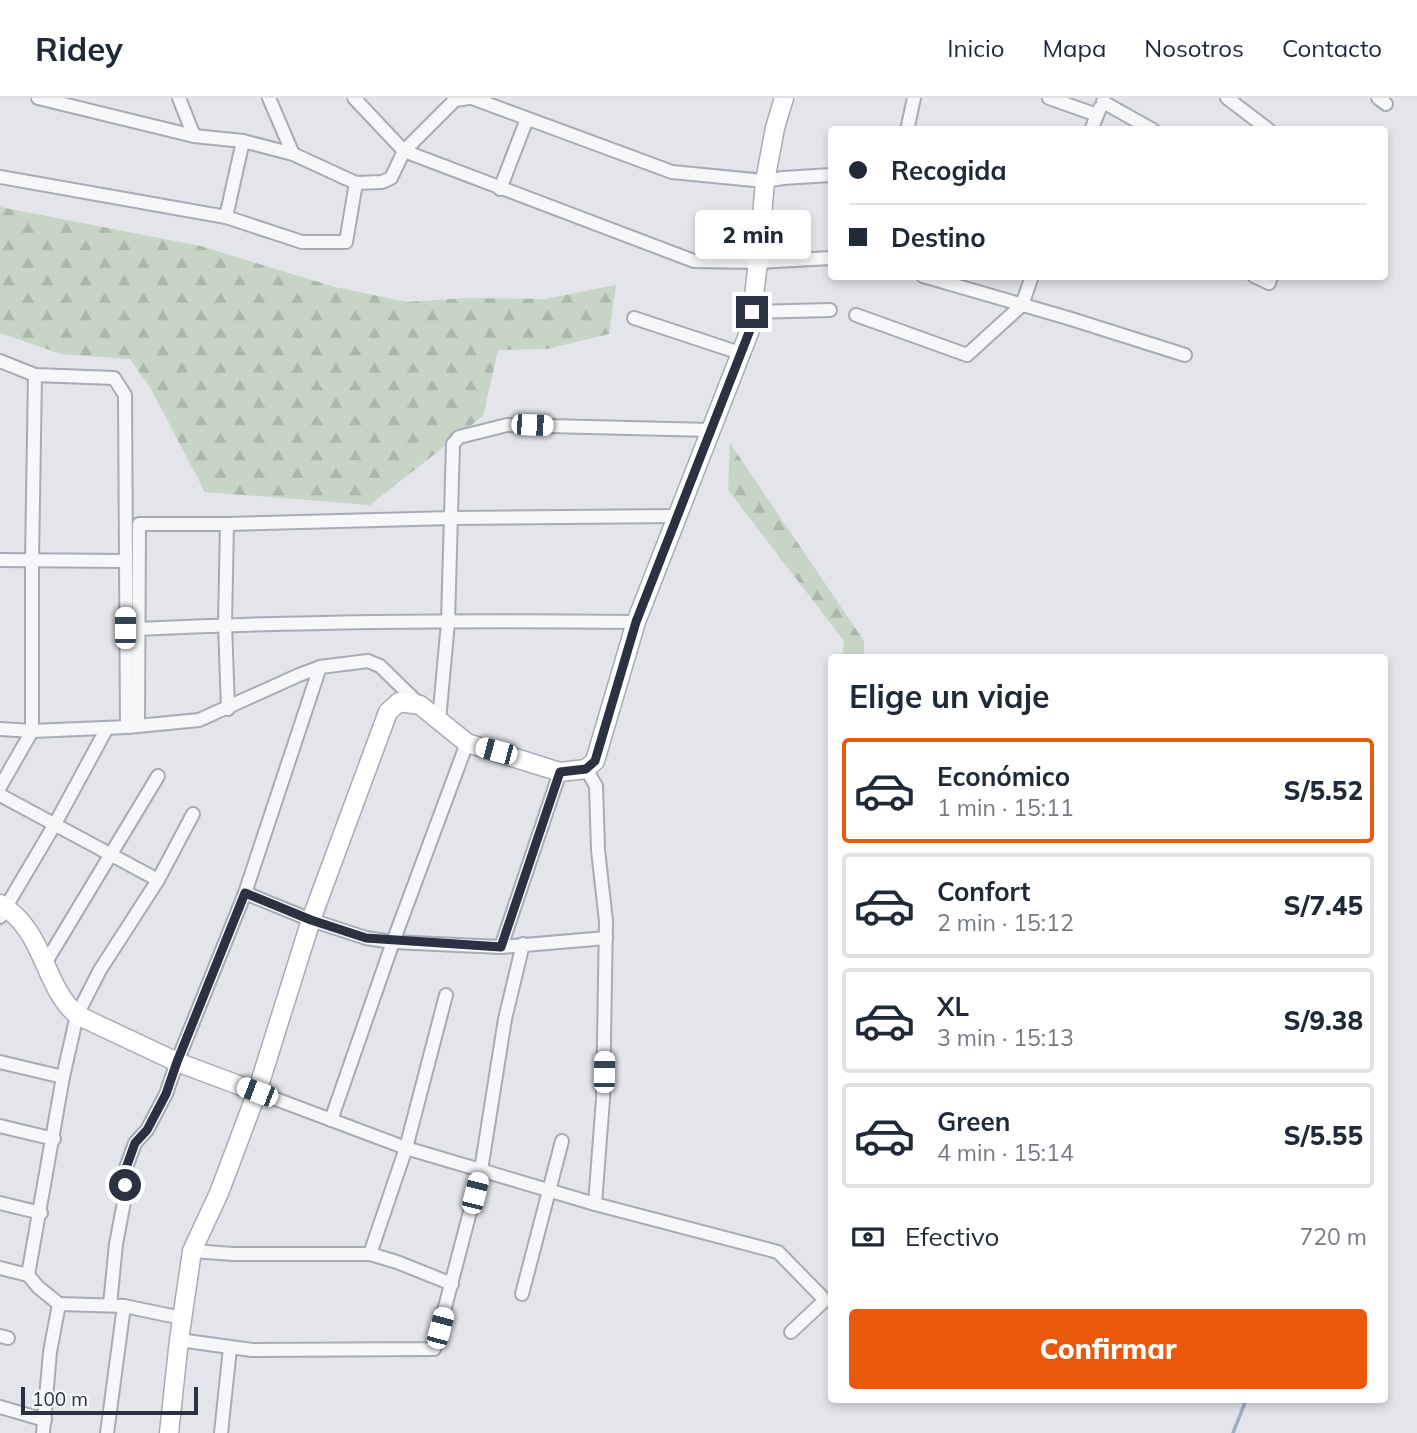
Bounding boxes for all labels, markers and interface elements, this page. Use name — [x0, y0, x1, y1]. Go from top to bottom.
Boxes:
text: Ridey — [35, 28, 123, 69]
text: Inicio — [947, 33, 1004, 63]
text: Mapa — [1042, 33, 1106, 63]
text: Nosotros — [1144, 33, 1244, 63]
text: Contacto — [1282, 33, 1382, 63]
text: Recogida — [891, 154, 1007, 187]
callout: 2 min — [694, 211, 810, 260]
text: 2 min — [722, 220, 784, 249]
text: Destino — [891, 221, 986, 254]
route end — [736, 296, 768, 328]
car — [511, 414, 554, 436]
car — [115, 607, 136, 649]
text: Elige un viaje — [849, 676, 1050, 716]
car — [473, 735, 520, 767]
icon: car — [853, 759, 916, 822]
text: Económico — [937, 760, 1070, 793]
text: S/5.52 — [1284, 774, 1363, 807]
text: 1 min · 15:11 — [937, 793, 1074, 822]
icon: car — [853, 874, 916, 937]
text: Confort — [937, 875, 1030, 908]
text: S/7.45 — [1284, 889, 1363, 922]
text: 2 min · 15:12 — [937, 908, 1074, 937]
icon: car — [853, 989, 916, 1052]
text: XL — [937, 990, 969, 1023]
text: S/9.38 — [1284, 1004, 1363, 1037]
text: 3 min · 15:13 — [937, 1023, 1074, 1052]
car — [594, 1051, 615, 1093]
car — [234, 1075, 281, 1109]
icon: car — [853, 1104, 916, 1167]
text: Green — [937, 1105, 1010, 1138]
text: S/5.55 — [1284, 1119, 1363, 1152]
text: 4 min · 15:14 — [937, 1138, 1074, 1167]
route start — [109, 1169, 141, 1201]
car — [460, 1170, 491, 1216]
icon: cash — [849, 1218, 887, 1256]
text: Efectivo — [905, 1220, 999, 1253]
text: 720 m — [1299, 1222, 1367, 1251]
car — [425, 1305, 456, 1351]
button: Confirmar — [849, 1309, 1367, 1389]
scale bar — [21, 1384, 198, 1416]
text: 100 m — [32, 1387, 88, 1411]

